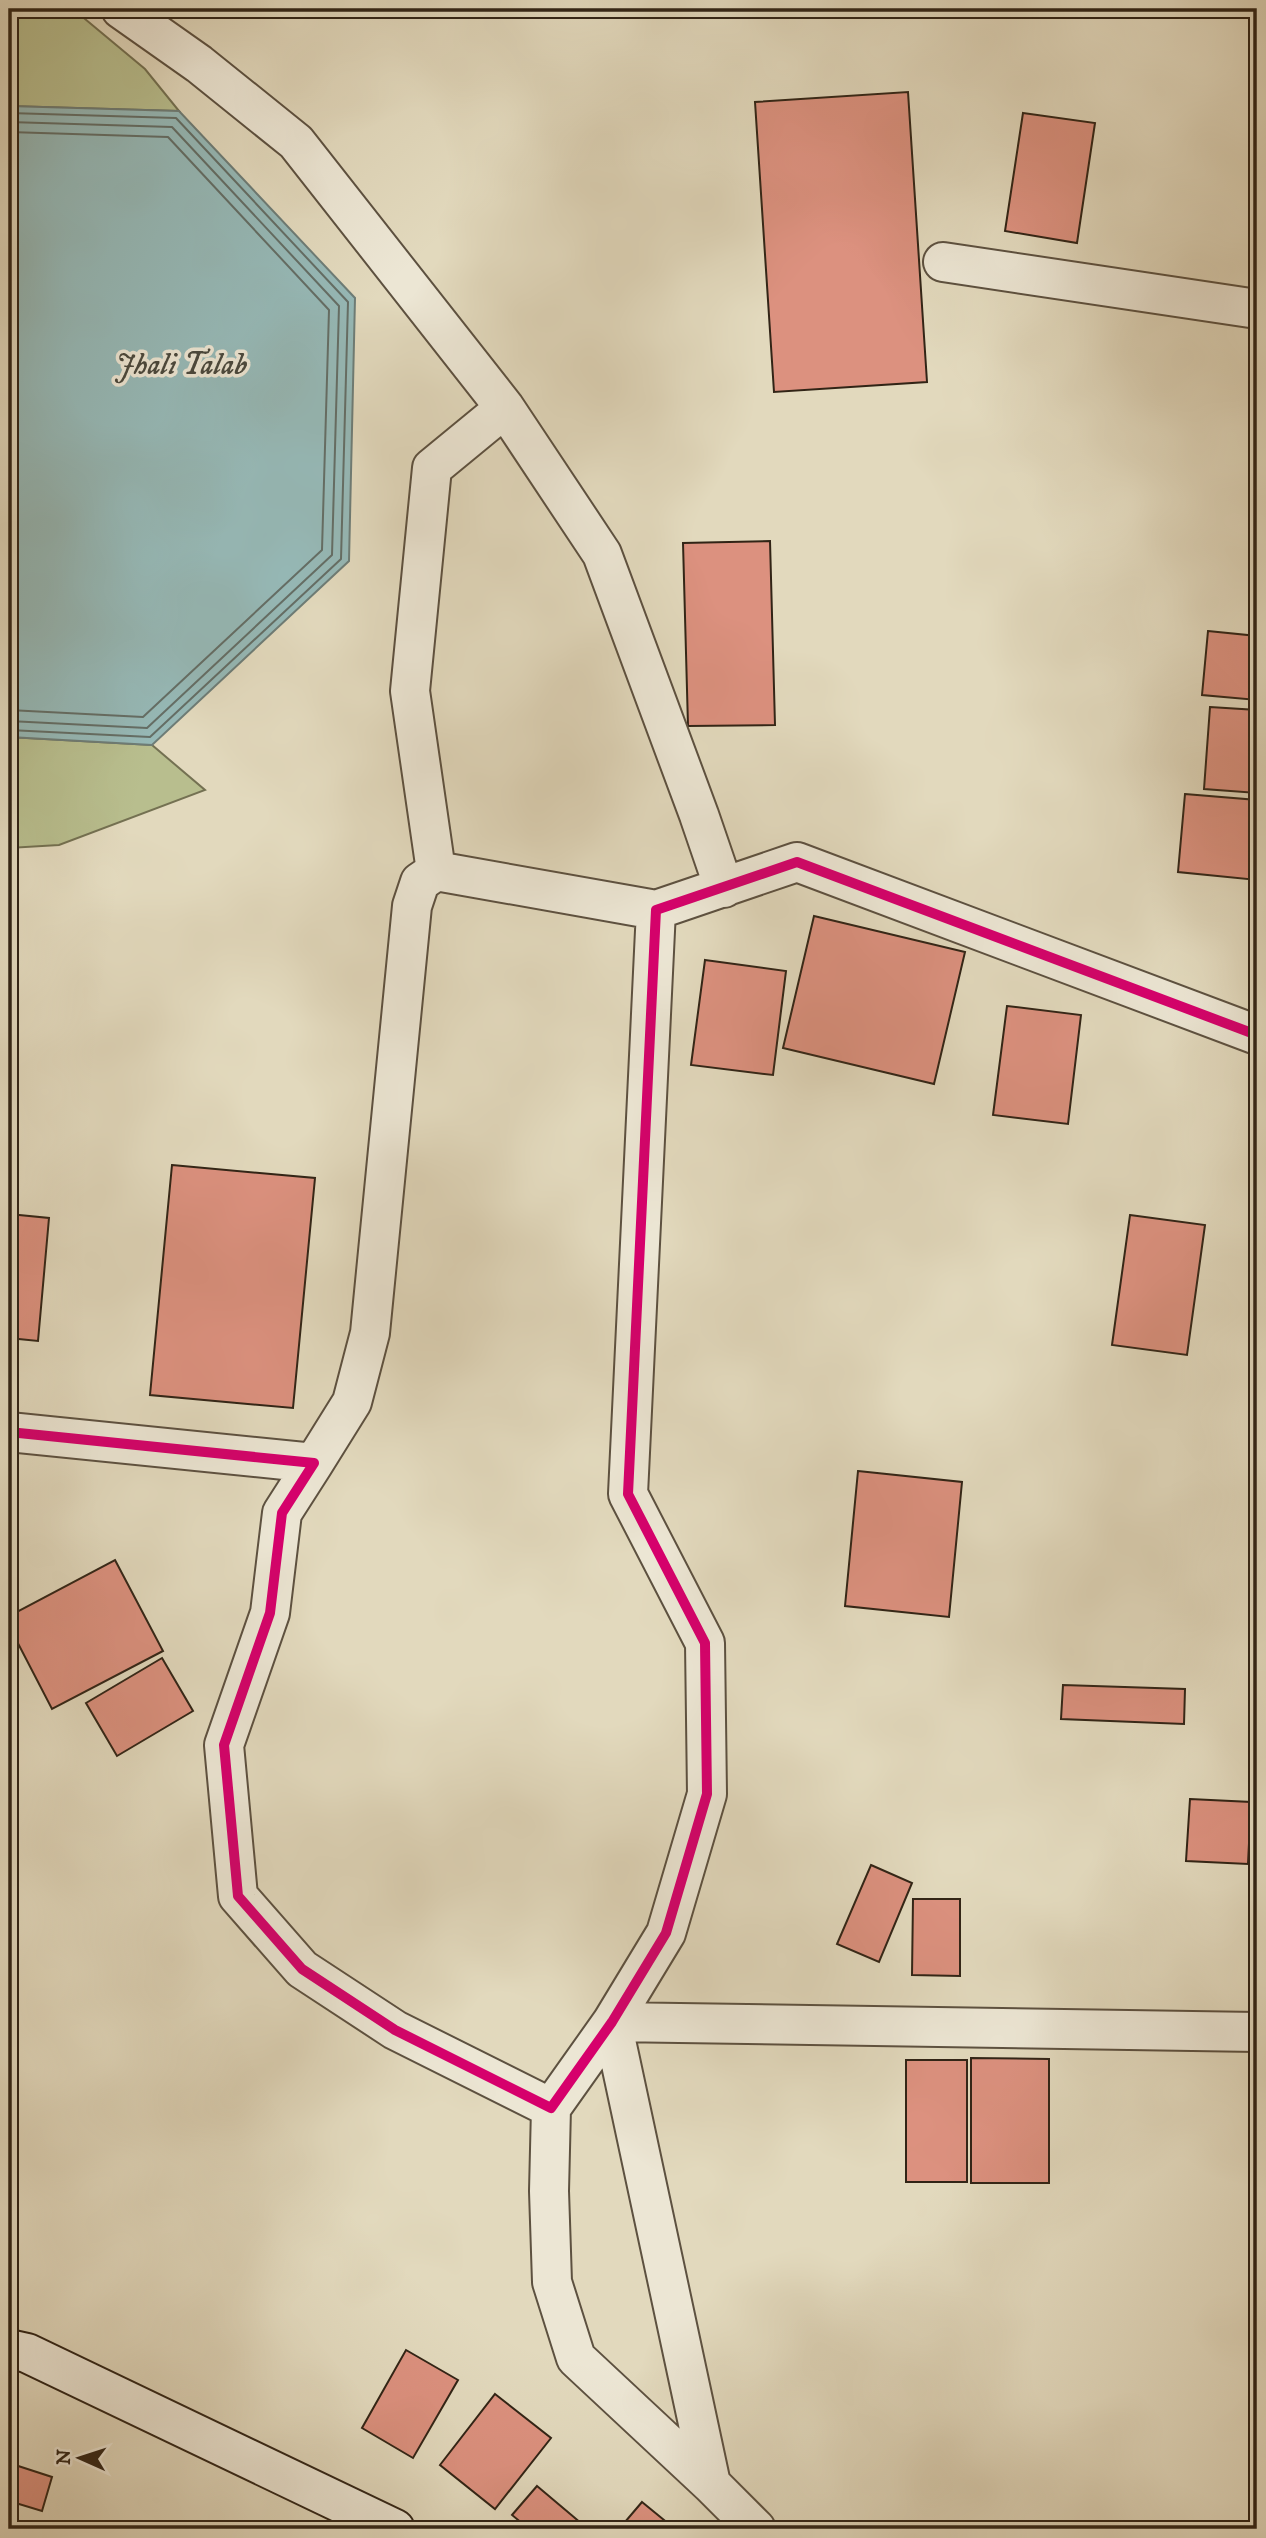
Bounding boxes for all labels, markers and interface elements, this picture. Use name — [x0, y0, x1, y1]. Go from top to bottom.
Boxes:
water label: Jhali Talab — [115, 347, 248, 384]
north arrow — [46, 2422, 116, 2492]
text: N — [53, 2448, 76, 2466]

